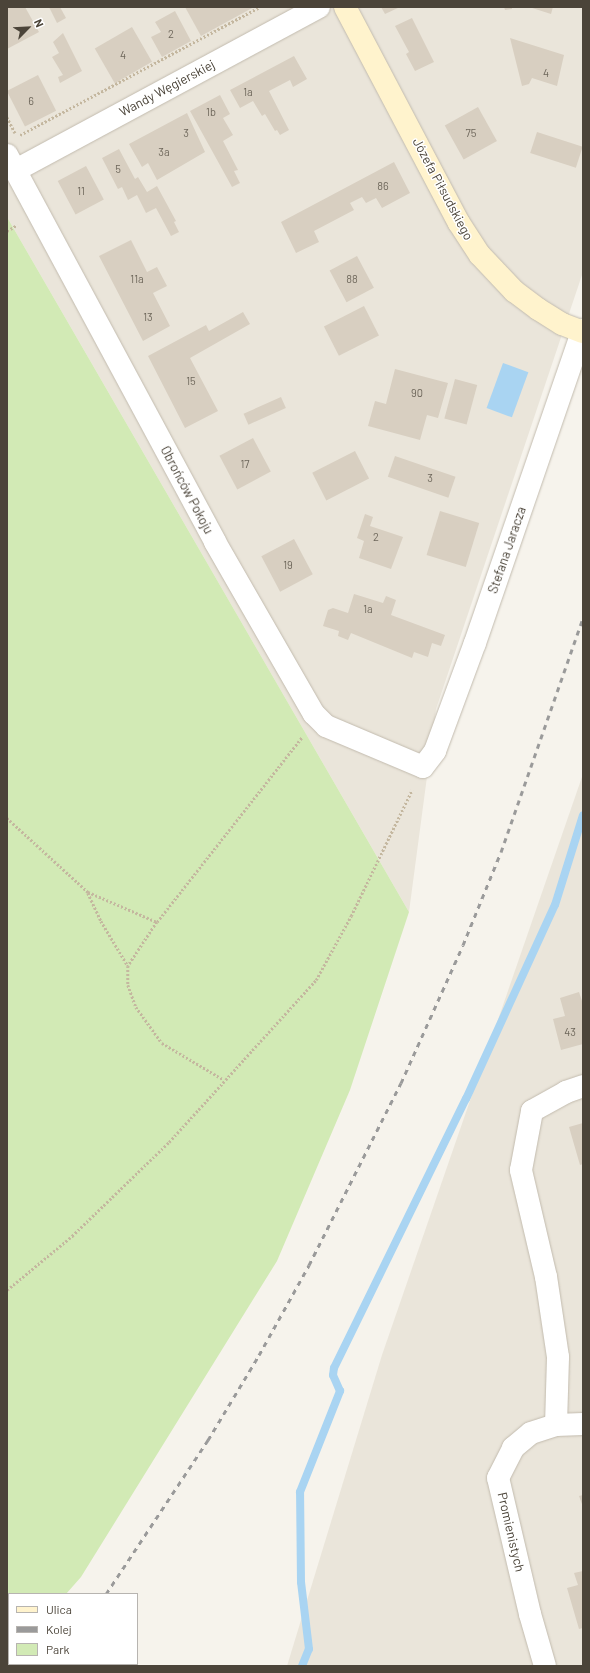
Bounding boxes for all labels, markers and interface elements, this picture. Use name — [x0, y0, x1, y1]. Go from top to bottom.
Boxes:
north arrow — [8, 8, 48, 48]
text: N — [32, 17, 47, 29]
house number: 2 — [168, 27, 174, 41]
house number: 4 — [120, 48, 126, 62]
street label: Wandy Węgierskiej — [117, 56, 217, 120]
house number: 4 — [543, 66, 549, 80]
house number: 1a — [243, 85, 253, 99]
house number: 6 — [28, 94, 34, 108]
house number: 1b — [206, 105, 216, 119]
house number: 3 — [183, 126, 189, 140]
house number: 75 — [466, 126, 476, 140]
street label: Józefa Piłsudskiego — [409, 135, 477, 243]
house number: 3a — [158, 145, 170, 159]
house number: 5 — [115, 162, 121, 176]
house number: 86 — [377, 179, 389, 193]
house number: 11 — [77, 184, 85, 198]
house number: 11a — [130, 272, 144, 286]
house number: 88 — [346, 272, 358, 286]
house number: 13 — [143, 310, 153, 324]
house number: 15 — [186, 374, 196, 388]
house number: 90 — [411, 386, 423, 400]
street label: Obrońców Pokoju — [157, 443, 217, 537]
house number: 17 — [240, 457, 250, 471]
house number: 3 — [427, 471, 433, 485]
street label: Stefana Jaracza — [485, 504, 529, 596]
house number: 2 — [373, 530, 379, 544]
house number: 19 — [283, 558, 293, 572]
house number: 1a — [363, 602, 373, 616]
house number: 43 — [564, 1025, 576, 1039]
street label: Promienistych — [494, 1491, 528, 1573]
legend — [8, 1593, 138, 1665]
text: Ulica — [46, 1602, 72, 1616]
text: Kolej — [46, 1622, 72, 1636]
text: Park — [46, 1642, 70, 1656]

